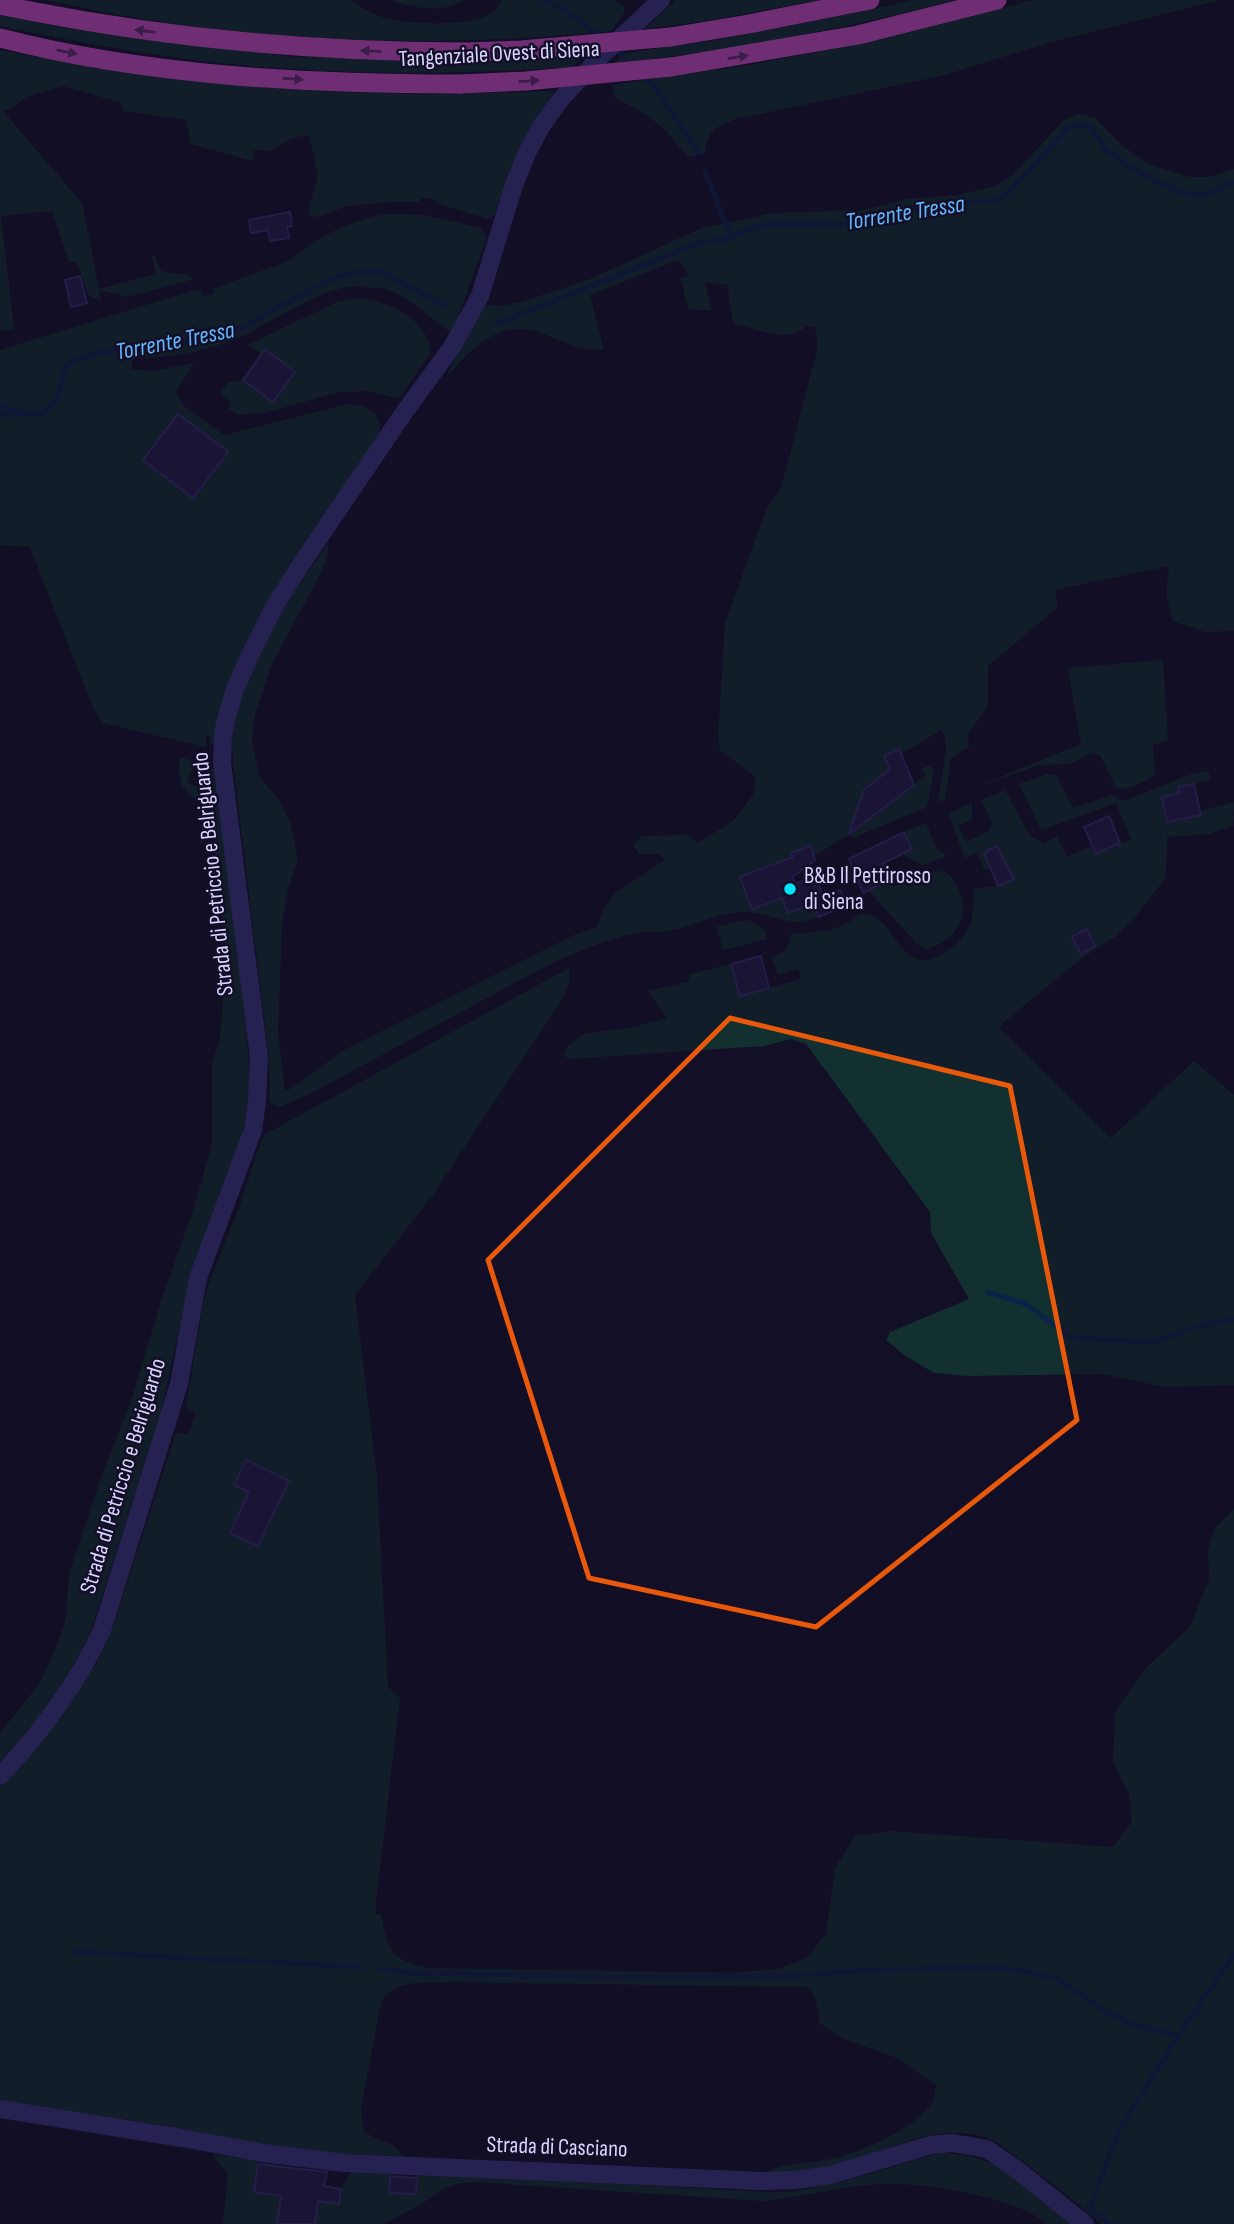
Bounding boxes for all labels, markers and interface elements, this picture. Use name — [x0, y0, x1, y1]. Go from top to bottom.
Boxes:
one-way arrow — [134, 26, 156, 37]
street label: Tangenziale Ovest di Siena — [398, 35, 600, 73]
one-way arrow — [56, 46, 78, 57]
one-way arrow — [360, 46, 382, 57]
one-way arrow — [727, 51, 749, 62]
one-way arrow — [282, 74, 304, 85]
one-way arrow — [518, 75, 540, 86]
water label: Torrente Tressa — [843, 189, 967, 237]
water label: Torrente Tressa — [113, 315, 237, 367]
street label: Strada di Petriccio e Belriguardo — [186, 751, 240, 997]
place label: B&B Il Pettirosso di Siena — [804, 862, 931, 916]
marker: B&B Il Pettirosso di Siena — [782, 881, 798, 897]
street label: Strada di Petriccio e Belriguardo — [74, 1355, 172, 1597]
street label: Strada di Casciano — [486, 2131, 628, 2163]

